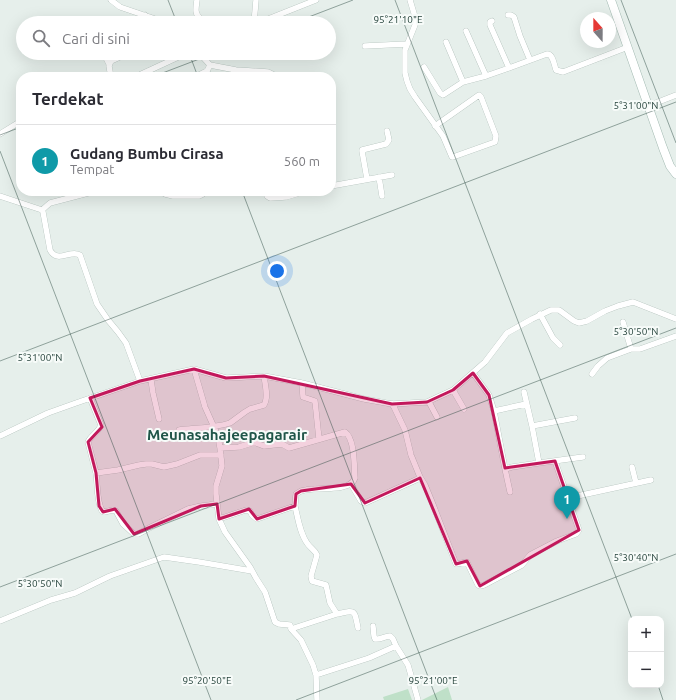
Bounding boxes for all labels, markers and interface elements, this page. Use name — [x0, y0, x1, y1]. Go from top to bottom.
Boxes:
north arrow — [580, 12, 616, 48]
text: 95°21'10"E — [373, 14, 423, 25]
search box — [16, 16, 336, 60]
icon: search — [30, 27, 52, 49]
text: Cari di sini — [62, 30, 130, 47]
text: Terdekat — [32, 89, 104, 108]
text: 5°31'00"N — [614, 100, 658, 111]
text: Gudang Bumbu Cirasa — [70, 145, 224, 162]
text: 1 — [41, 154, 49, 168]
text: 560 m — [284, 154, 320, 168]
text: Tempat — [70, 162, 114, 176]
your location — [267, 261, 287, 281]
text: 5°30'50"N — [614, 326, 658, 337]
text: 5°31'00"N — [18, 352, 62, 363]
district label: Meunasahajeepagarair — [147, 426, 308, 443]
pin: 1 — [554, 486, 580, 519]
text: 5°30'40"N — [614, 552, 658, 563]
text: 5°30'50"N — [18, 578, 62, 589]
map controls — [628, 616, 664, 688]
button: + — [628, 616, 664, 652]
button: − — [628, 652, 664, 688]
text: 95°20'50"E — [182, 675, 232, 686]
text: 95°21'00"E — [408, 675, 458, 686]

